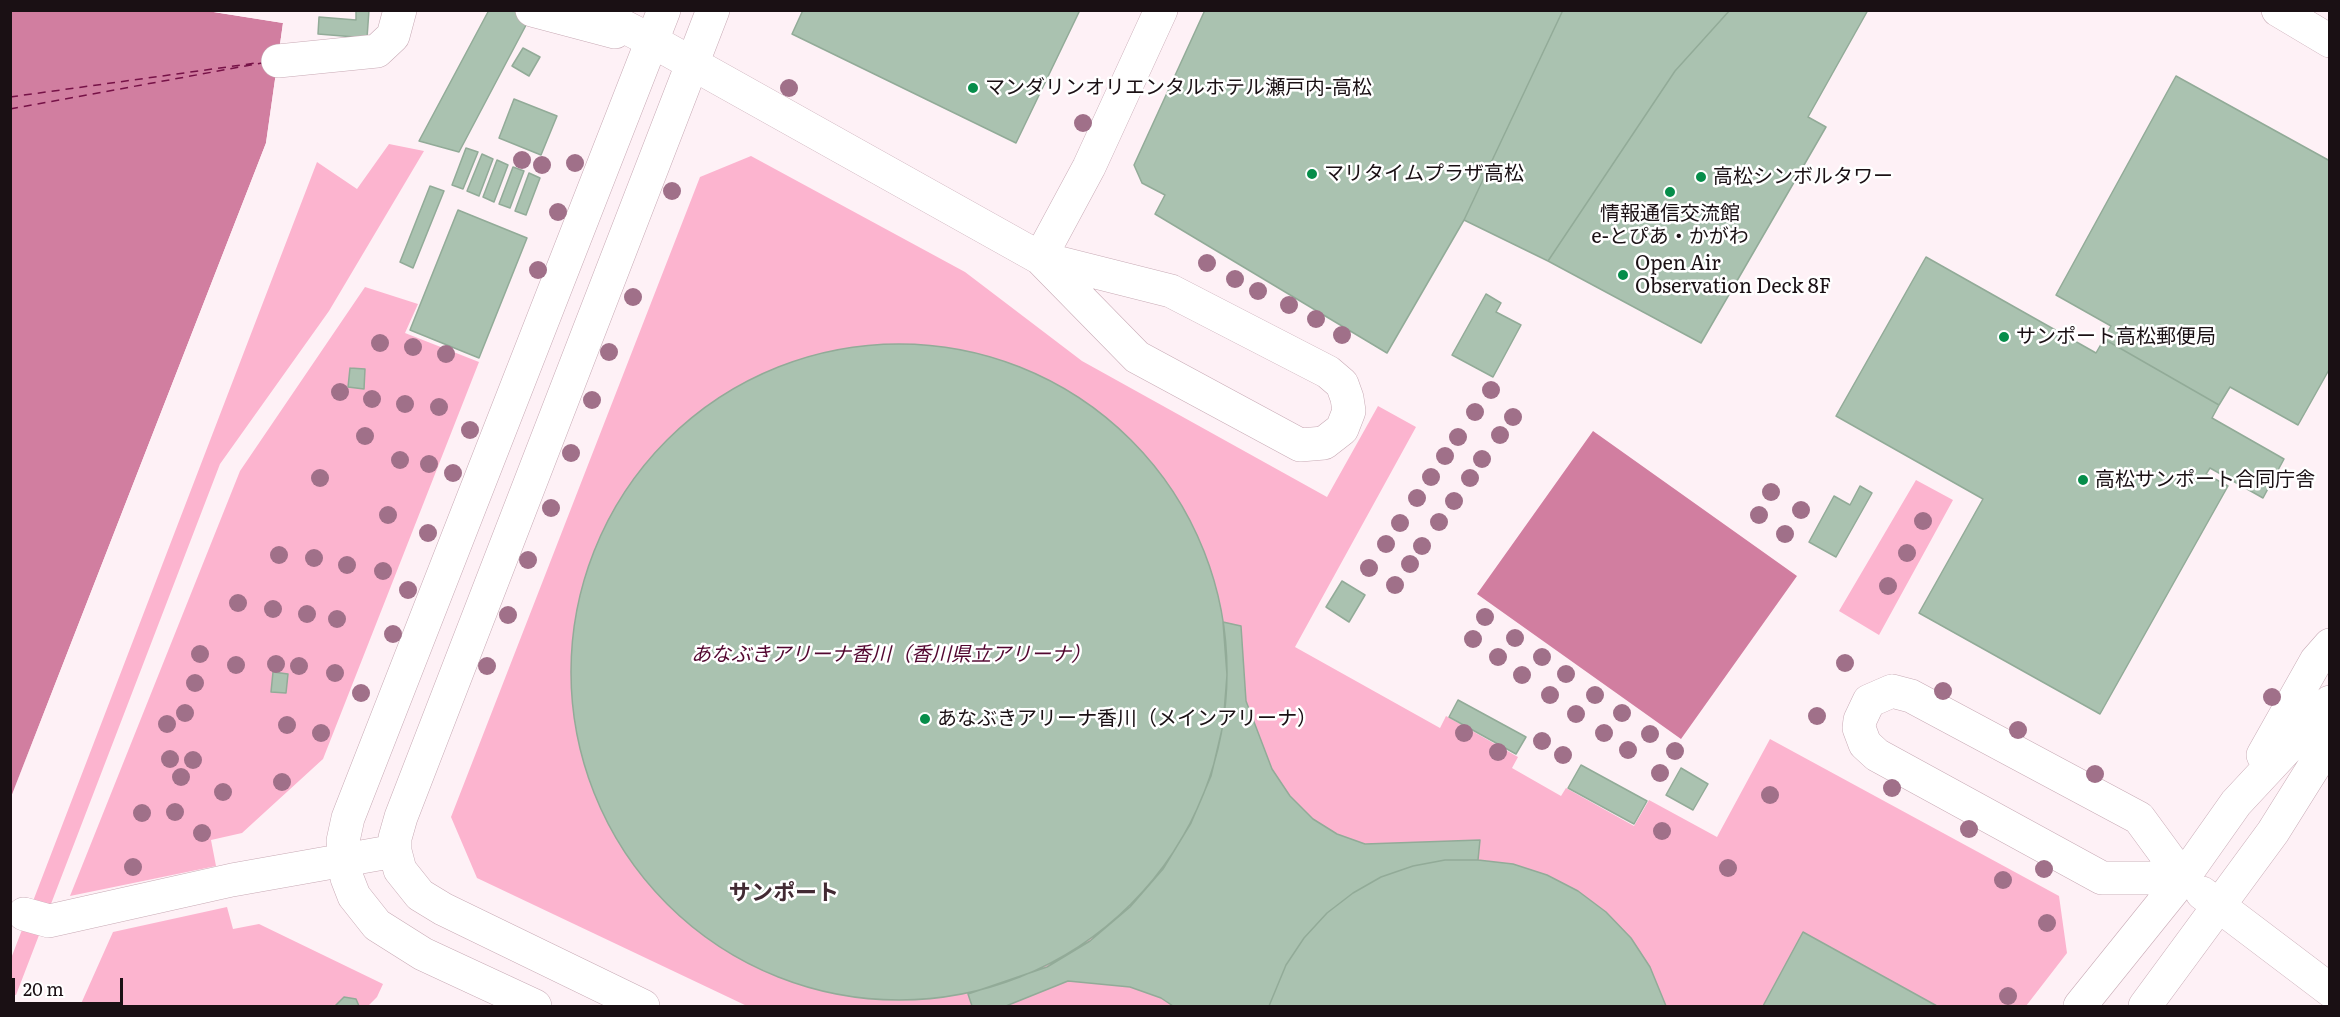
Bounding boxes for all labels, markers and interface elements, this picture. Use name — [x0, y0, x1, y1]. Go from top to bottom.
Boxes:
place label: マンダリンオリエンタルホテル瀬戸内-高松 — [985, 76, 1372, 100]
marker: マンダリンオリエンタルホテル瀬戸内-高松 — [966, 81, 980, 95]
place label: マリタイムプラザ高松 — [1324, 162, 1524, 186]
place label: 高松シンボルタワー — [1713, 165, 1893, 189]
marker: マリタイムプラザ高松 — [1305, 167, 1319, 181]
marker: 高松シンボルタワー — [1694, 170, 1708, 184]
marker: 情報通信交流館 e-とぴあ・かがわ — [1663, 185, 1677, 199]
place label: 情報通信交流館 e-とぴあ・かがわ — [1591, 202, 1749, 249]
place label: Open Air Observation Deck 8F — [1635, 252, 1831, 299]
marker: Open Air Observation Deck 8F — [1616, 268, 1630, 282]
place label: サンポート高松郵便局 — [2016, 325, 2216, 349]
marker: サンポート高松郵便局 — [1997, 330, 2011, 344]
place label: 高松サンポート合同庁舎 — [2095, 468, 2315, 492]
marker: 高松サンポート合同庁舎 — [2076, 473, 2090, 487]
park label: あなぶきアリーナ香川（香川県立アリーナ） — [691, 643, 1091, 667]
place label: あなぶきアリーナ香川（メインアリーナ） — [937, 707, 1317, 731]
marker: あなぶきアリーナ香川（メインアリーナ） — [918, 712, 932, 726]
district label: サンポート — [729, 881, 839, 907]
scale bar — [15, 966, 126, 1004]
text: 20 m — [23, 975, 64, 1002]

